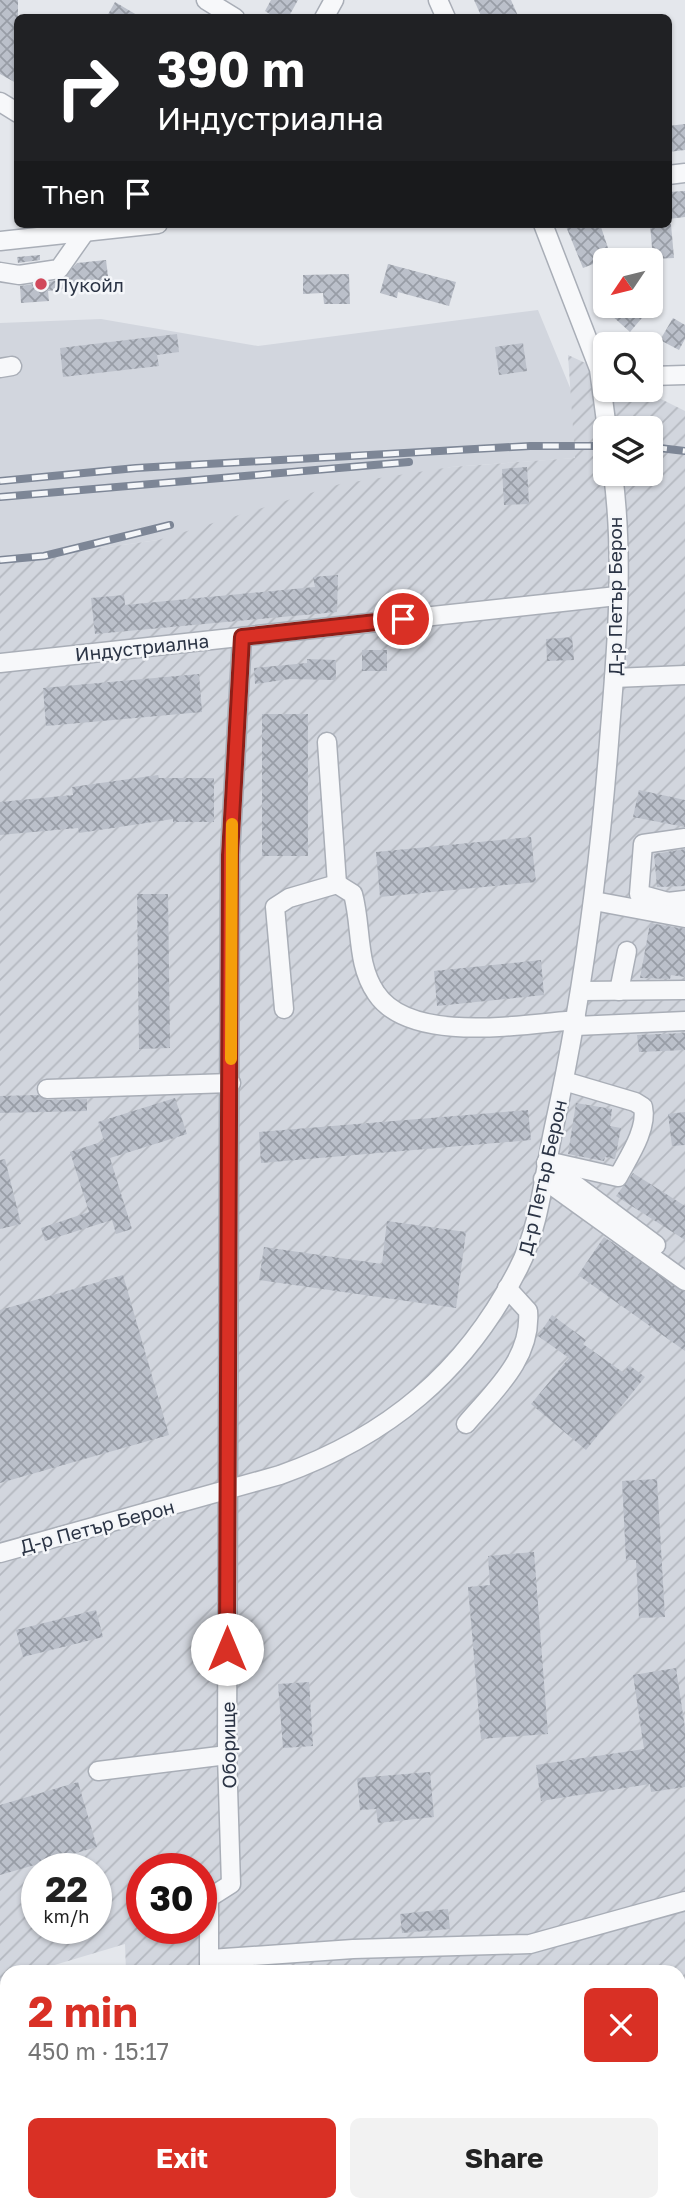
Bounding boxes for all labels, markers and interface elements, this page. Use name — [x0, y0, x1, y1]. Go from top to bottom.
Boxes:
text: 390 m — [157, 39, 305, 98]
icon: right — [42, 42, 133, 133]
text: Индустриална — [157, 99, 384, 137]
icon: arrive — [119, 175, 157, 213]
text: Then — [42, 179, 105, 210]
north arrow — [593, 248, 663, 318]
map controls — [593, 248, 663, 486]
place label: Лукойл — [55, 273, 124, 296]
marker: Лукойл — [33, 276, 49, 292]
button: search — [593, 332, 663, 402]
button: layers — [593, 416, 663, 486]
street label: Д-р Петър Берон — [603, 517, 626, 675]
pin — [373, 589, 433, 649]
icon: arrive — [384, 600, 422, 638]
street label: Индустриална — [74, 629, 210, 665]
street label: Д-р Петър Берон — [513, 1097, 571, 1257]
street label: Д-р Петър Берон — [17, 1494, 177, 1558]
position arrow — [190, 1612, 264, 1686]
street label: Оборище — [216, 1701, 240, 1789]
speed limit sign: 30 — [126, 1853, 217, 1944]
text: 22 — [45, 1868, 88, 1910]
text: km/h — [44, 1905, 89, 1927]
text: 2 min — [28, 1986, 138, 2036]
button: close — [584, 1988, 658, 2062]
text: 450 m · 15:17 — [28, 2037, 169, 2065]
button: Exit — [28, 2118, 336, 2198]
button: Share — [350, 2118, 658, 2198]

